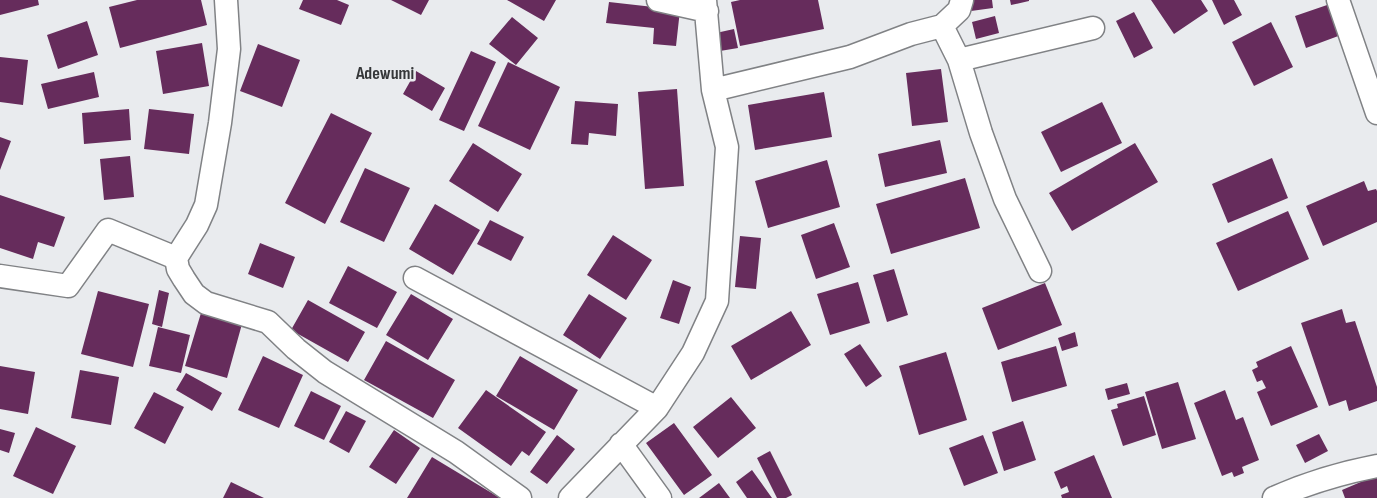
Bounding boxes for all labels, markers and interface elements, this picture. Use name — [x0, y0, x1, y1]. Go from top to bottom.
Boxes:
district label: Adewumi — [355, 63, 414, 84]

